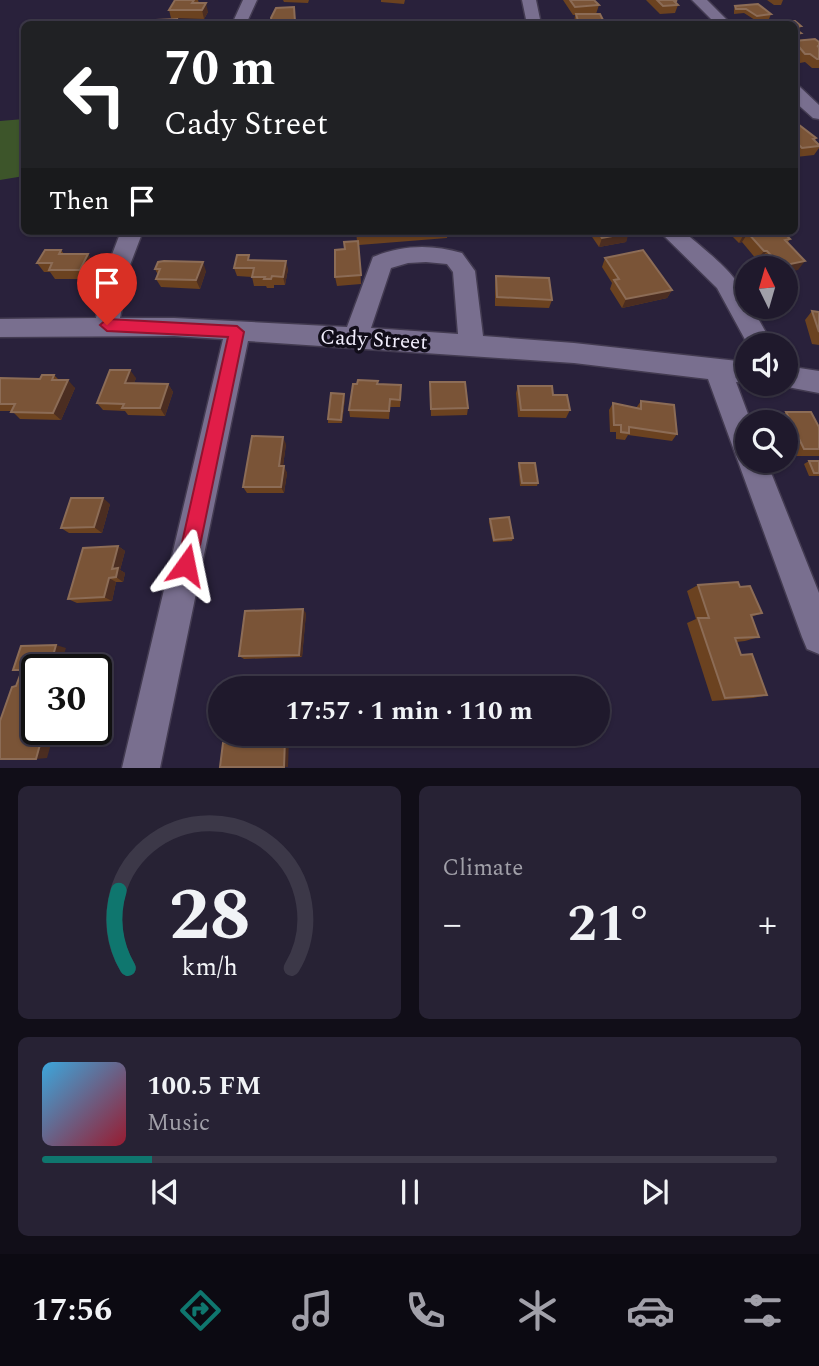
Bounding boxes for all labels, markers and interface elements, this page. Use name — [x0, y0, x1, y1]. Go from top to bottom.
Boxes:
text: 70 m — [164, 32, 275, 107]
icon: left — [49, 49, 140, 140]
text: Cady Street — [164, 100, 328, 149]
text: Then — [49, 181, 109, 221]
icon: arrive — [123, 182, 161, 220]
pin — [77, 253, 137, 325]
north arrow — [735, 256, 798, 318]
map controls — [735, 256, 798, 473]
icon: arrive — [88, 264, 126, 302]
street label: Cady Street — [319, 321, 429, 359]
button: sound — [735, 333, 798, 396]
button: search — [735, 410, 798, 473]
position arrow — [149, 528, 223, 602]
speed limit sign: 30 — [21, 654, 112, 745]
text: 17:57 · 1 min · 110 m — [285, 691, 533, 731]
text: Climate — [443, 851, 523, 886]
text: 28 — [168, 862, 250, 973]
text: 21° — [568, 885, 652, 964]
text: − — [443, 896, 462, 954]
text: + — [758, 896, 777, 954]
text: km/h — [181, 949, 237, 987]
text: 100.5 FM — [147, 1066, 261, 1106]
text: Music — [147, 1106, 210, 1141]
icon: previous — [146, 1173, 184, 1211]
icon: pause — [391, 1173, 429, 1211]
icon: next — [636, 1173, 674, 1211]
text: 17:56 — [32, 1286, 112, 1335]
icon: directions — [176, 1286, 225, 1335]
icon: music — [288, 1286, 337, 1335]
icon: phone — [401, 1286, 450, 1335]
icon: climate — [513, 1286, 562, 1335]
icon: car — [626, 1286, 675, 1335]
icon: filters — [738, 1286, 787, 1335]

